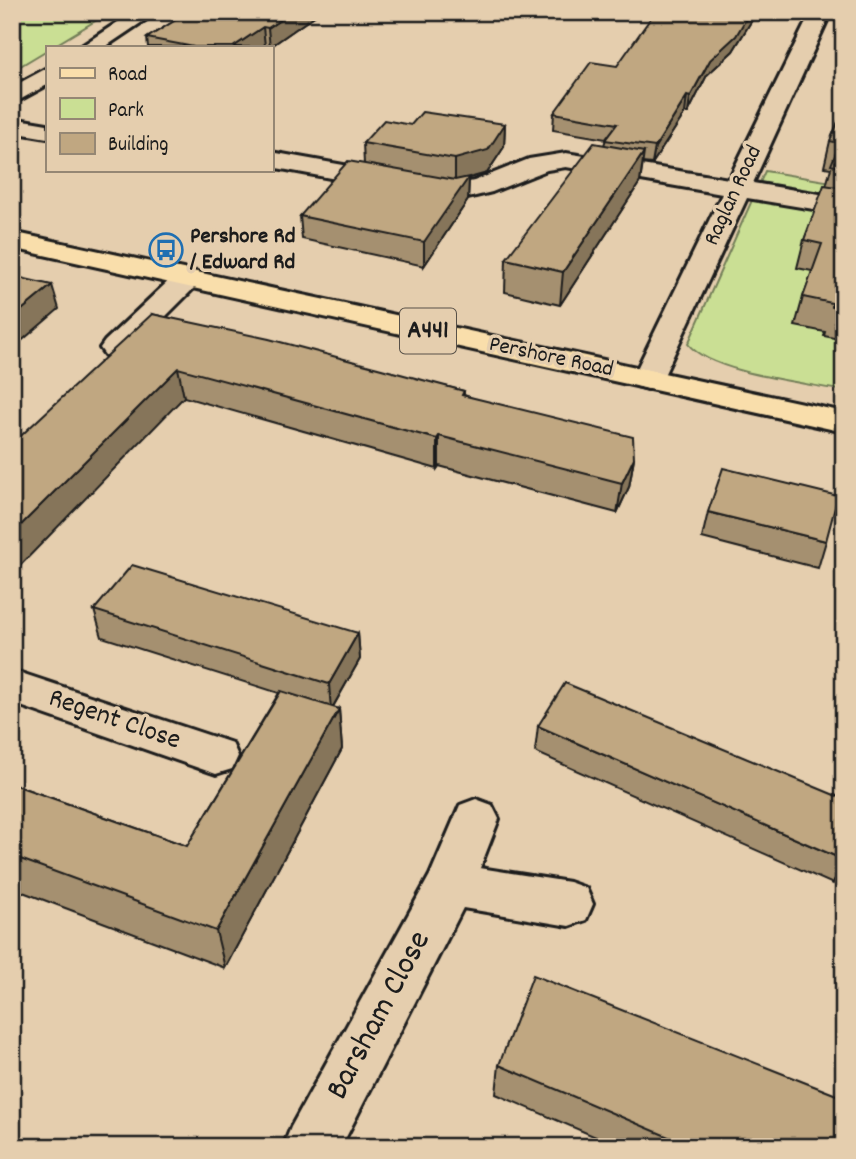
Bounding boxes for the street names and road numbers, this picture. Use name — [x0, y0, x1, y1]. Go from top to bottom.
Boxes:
street label: Raglan Road — [696, 140, 772, 252]
road number: A441 — [400, 308, 456, 354]
street label: Pershore Road — [486, 329, 616, 387]
street label: Regent Close — [43, 680, 185, 762]
street label: Barsham Close — [316, 923, 444, 1109]

